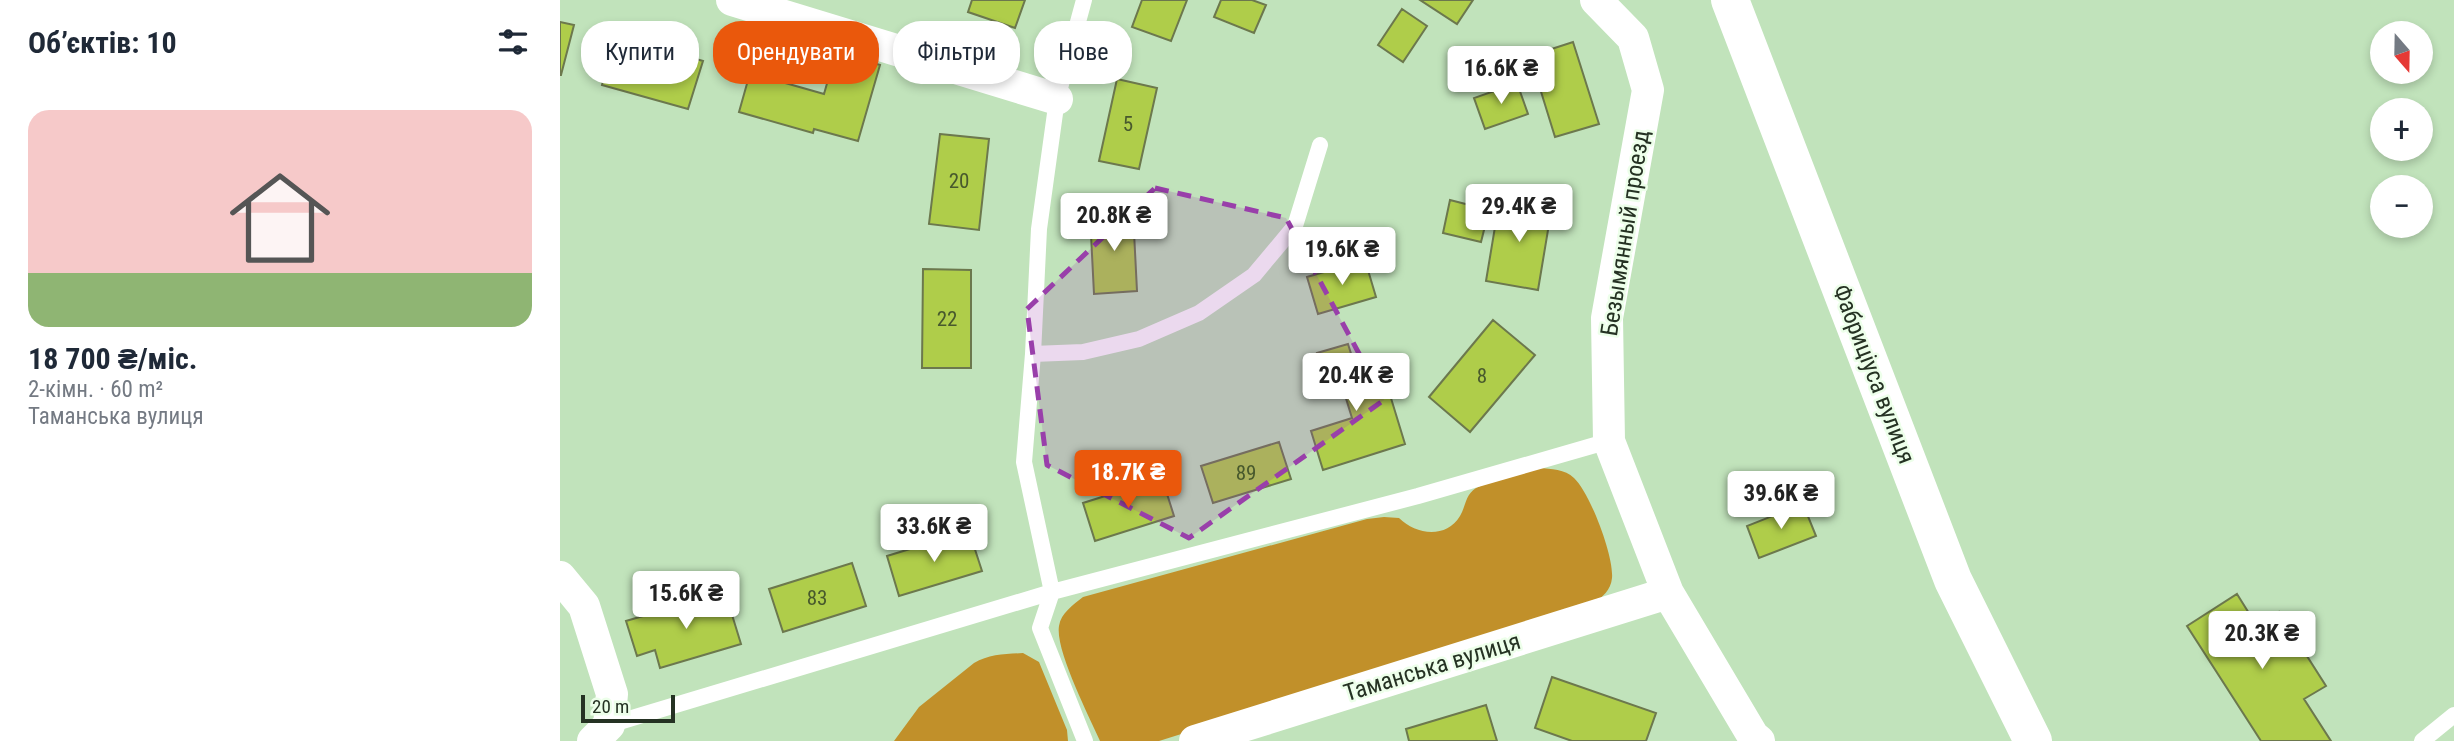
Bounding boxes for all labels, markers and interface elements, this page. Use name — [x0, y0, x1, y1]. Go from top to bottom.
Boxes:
chip: Купити — [581, 21, 699, 84]
chip: Орендувати — [713, 21, 879, 84]
chip: Фільтри — [893, 21, 1020, 84]
chip: Нове — [1034, 21, 1132, 84]
north arrow — [2370, 21, 2432, 84]
map controls — [2370, 21, 2433, 238]
icon: filters — [494, 23, 532, 61]
text: Об’єктів: 10 — [28, 25, 177, 60]
pin: 16.6K ₴ — [1436, 46, 1566, 106]
text: 16.6K ₴ — [1464, 55, 1538, 82]
button: + — [2370, 98, 2433, 161]
house number: 5 — [1123, 112, 1133, 136]
street label: Безымянный проезд — [1595, 128, 1655, 338]
icon: home — [217, 155, 343, 281]
house number: 20 — [949, 169, 969, 193]
button: − — [2370, 175, 2433, 238]
pin: 29.4K ₴ — [1454, 184, 1584, 244]
text: 29.4K ₴ — [1482, 193, 1556, 220]
pin: 20.8K ₴ — [1049, 194, 1179, 253]
text: 20.8K ₴ — [1077, 202, 1151, 229]
pin: 19.6K ₴ — [1277, 228, 1407, 287]
text: 19.6K ₴ — [1305, 236, 1379, 263]
street label: Фабриціуса вулиця — [1827, 281, 1921, 467]
house number: 22 — [937, 307, 957, 331]
text: 18 700 ₴/міс. — [28, 341, 198, 376]
pin: 20.4K ₴ — [1291, 354, 1421, 413]
text: 20.4K ₴ — [1319, 362, 1393, 389]
house number: 8 — [1477, 364, 1487, 388]
text: 2-кімн. · 60 m² — [28, 376, 163, 403]
text: Таманська вулиця — [28, 403, 204, 430]
pin: 18.7K ₴ — [1063, 450, 1193, 510]
text: 18.7K ₴ — [1091, 459, 1165, 486]
house number: 89 — [1236, 461, 1256, 485]
pin: 39.6K ₴ — [1716, 472, 1846, 531]
text: 39.6K ₴ — [1744, 480, 1818, 507]
pin: 33.6K ₴ — [869, 504, 999, 564]
text: 33.6K ₴ — [897, 513, 971, 540]
pin: 15.6K ₴ — [621, 572, 751, 631]
text: 15.6K ₴ — [649, 580, 723, 607]
house number: 83 — [807, 586, 827, 610]
pin: 20.3K ₴ — [2197, 612, 2327, 671]
text: 20.3K ₴ — [2225, 620, 2299, 647]
street label: Таманська вулиця — [1340, 627, 1524, 707]
scale bar — [581, 692, 676, 724]
text: 20 m — [592, 695, 629, 718]

